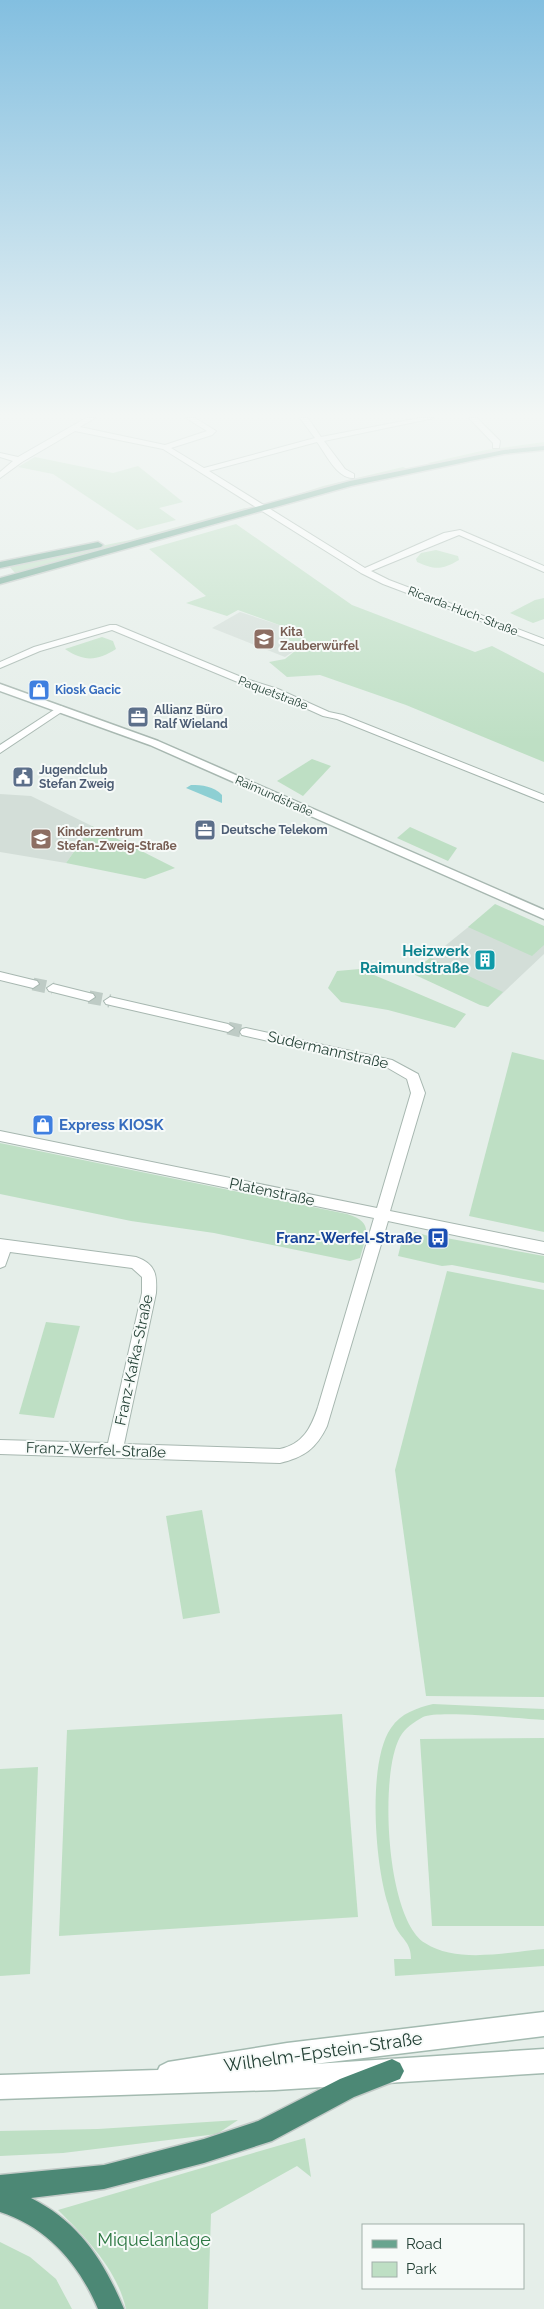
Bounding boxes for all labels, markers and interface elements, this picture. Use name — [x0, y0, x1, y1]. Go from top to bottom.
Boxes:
street label: Ricarda-Huch-Straße — [406, 584, 520, 638]
place label: Kita Zauberwürfel — [280, 625, 359, 653]
school or university icon: Kita Zauberwürfel — [252, 627, 276, 651]
street label: Paquetstraße — [236, 673, 310, 713]
shop icon: Kiosk Gacic — [27, 678, 51, 702]
place label: Kiosk Gacic — [55, 683, 121, 697]
place label: Allianz Büro Ralf Wieland — [154, 703, 228, 731]
office icon: Allianz Büro Ralf Wieland — [126, 705, 150, 729]
place label: Jugendclub Stefan Zweig — [39, 763, 114, 791]
public building icon: Jugendclub Stefan Zweig — [11, 765, 35, 789]
street label: Raimundstraße — [233, 773, 315, 819]
office icon: Deutsche Telekom — [193, 818, 217, 842]
place label: Deutsche Telekom — [221, 823, 328, 837]
place label: Kinderzentrum Stefan-Zweig-Straße — [57, 825, 177, 853]
school or university icon: Kinderzentrum Stefan-Zweig-Straße — [29, 827, 53, 851]
place label: Heizwerk Raimundstraße — [360, 942, 470, 977]
building icon: Heizwerk Raimundstraße — [473, 948, 497, 972]
street label: Sudermannstraße — [266, 1027, 390, 1073]
shop icon: Express KIOSK — [31, 1113, 55, 1137]
place label: Express KIOSK — [59, 1116, 164, 1134]
street label: Platenstraße — [228, 1174, 316, 1210]
bus stop icon: Franz-Werfel-Straße — [426, 1226, 450, 1250]
place label: Franz-Werfel-Straße — [276, 1229, 422, 1247]
street label: Franz-Kafka-Straße — [111, 1293, 157, 1427]
street label: Franz-Werfel-Straße — [26, 1439, 167, 1461]
street label: Wilhelm-Epstein-Straße — [222, 2027, 424, 2076]
legend — [362, 2224, 524, 2289]
park label: Miquelanlage — [97, 2229, 211, 2250]
text: Road — [406, 2235, 442, 2253]
text: Park — [406, 2260, 437, 2278]

